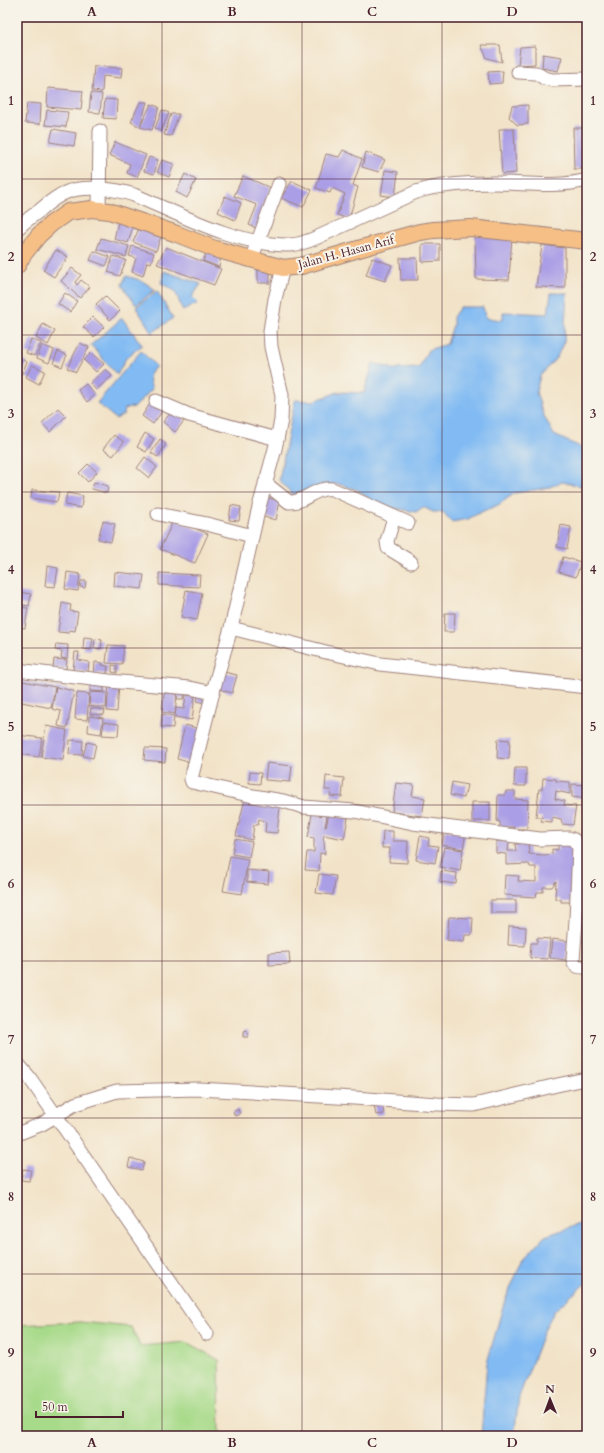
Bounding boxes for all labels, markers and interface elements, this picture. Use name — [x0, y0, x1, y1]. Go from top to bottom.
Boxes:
text: A — [87, 3, 97, 21]
text: B — [227, 3, 237, 21]
text: C — [367, 3, 377, 21]
text: D — [506, 3, 518, 21]
text: 1 — [8, 92, 14, 110]
text: 1 — [590, 92, 596, 110]
street label: Jalan H. Hasan Arif — [295, 231, 398, 273]
text: 2 — [8, 248, 15, 266]
text: 2 — [590, 248, 597, 266]
text: 3 — [8, 405, 15, 423]
text: 3 — [590, 405, 597, 423]
text: 4 — [8, 561, 15, 579]
text: 4 — [590, 561, 597, 579]
text: 5 — [8, 718, 14, 736]
text: 5 — [590, 718, 596, 736]
text: 6 — [8, 875, 15, 893]
text: 6 — [590, 875, 597, 893]
text: 7 — [8, 1031, 15, 1049]
text: 7 — [590, 1031, 597, 1049]
text: 8 — [8, 1188, 14, 1206]
text: 8 — [590, 1188, 596, 1206]
text: 9 — [8, 1344, 15, 1362]
text: 9 — [590, 1344, 597, 1362]
north arrow — [530, 1379, 570, 1419]
text: N — [545, 1382, 555, 1397]
scale bar — [36, 1393, 123, 1419]
text: 50 m — [42, 1399, 69, 1415]
text: A — [87, 1434, 97, 1452]
text: B — [227, 1434, 237, 1452]
text: C — [367, 1434, 377, 1452]
text: D — [506, 1434, 518, 1452]

